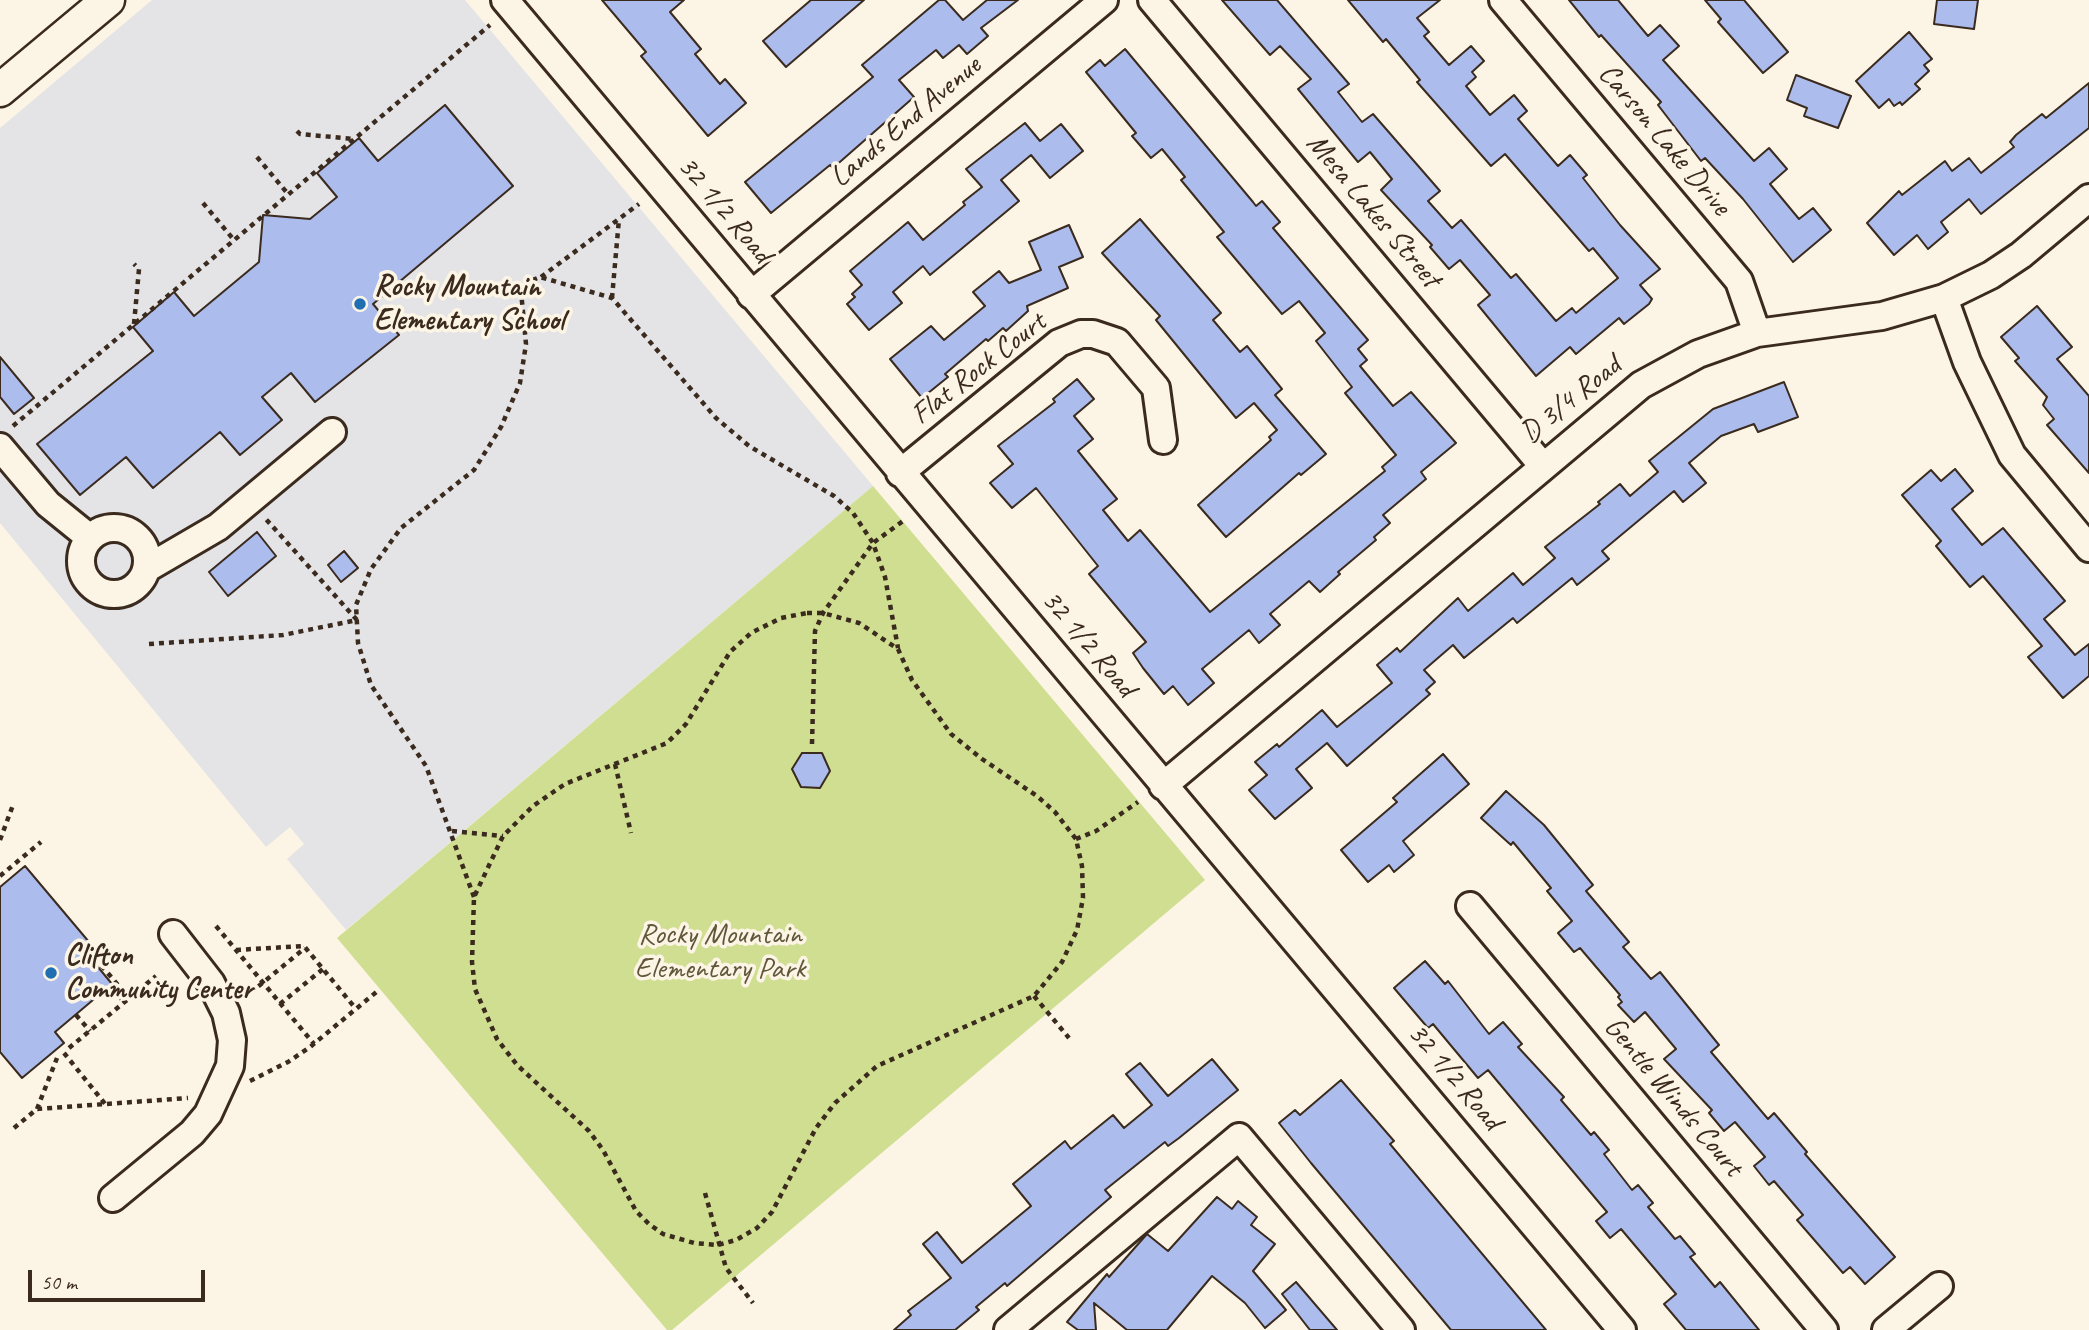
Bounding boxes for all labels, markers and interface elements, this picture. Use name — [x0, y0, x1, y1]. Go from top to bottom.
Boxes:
street label: Lands End Avenue — [823, 48, 989, 196]
street label: Carson Lake Drive — [1590, 57, 1738, 223]
street label: Mesa Lakes Street — [1298, 127, 1448, 295]
street label: 32 1/2 Road — [669, 149, 779, 271]
place label: Rocky Mountain Elementary School — [374, 269, 564, 340]
marker: Rocky Mountain Elementary School — [352, 296, 368, 312]
street label: Flat Rock Court — [904, 305, 1054, 433]
street label: D 3/4 Road — [1513, 349, 1629, 451]
street label: 32 1/2 Road — [1033, 583, 1143, 705]
park label: Rocky Mountain Elementary Park — [635, 917, 805, 988]
place label: Clifton Community Center — [65, 938, 253, 1009]
marker: Clifton Community Center — [43, 965, 59, 981]
street label: Gentle Winds Court — [1596, 1010, 1750, 1184]
street label: 32 1/2 Road — [1399, 1016, 1509, 1138]
scale bar — [32, 1256, 208, 1300]
text: 50 m — [41, 1269, 77, 1295]

